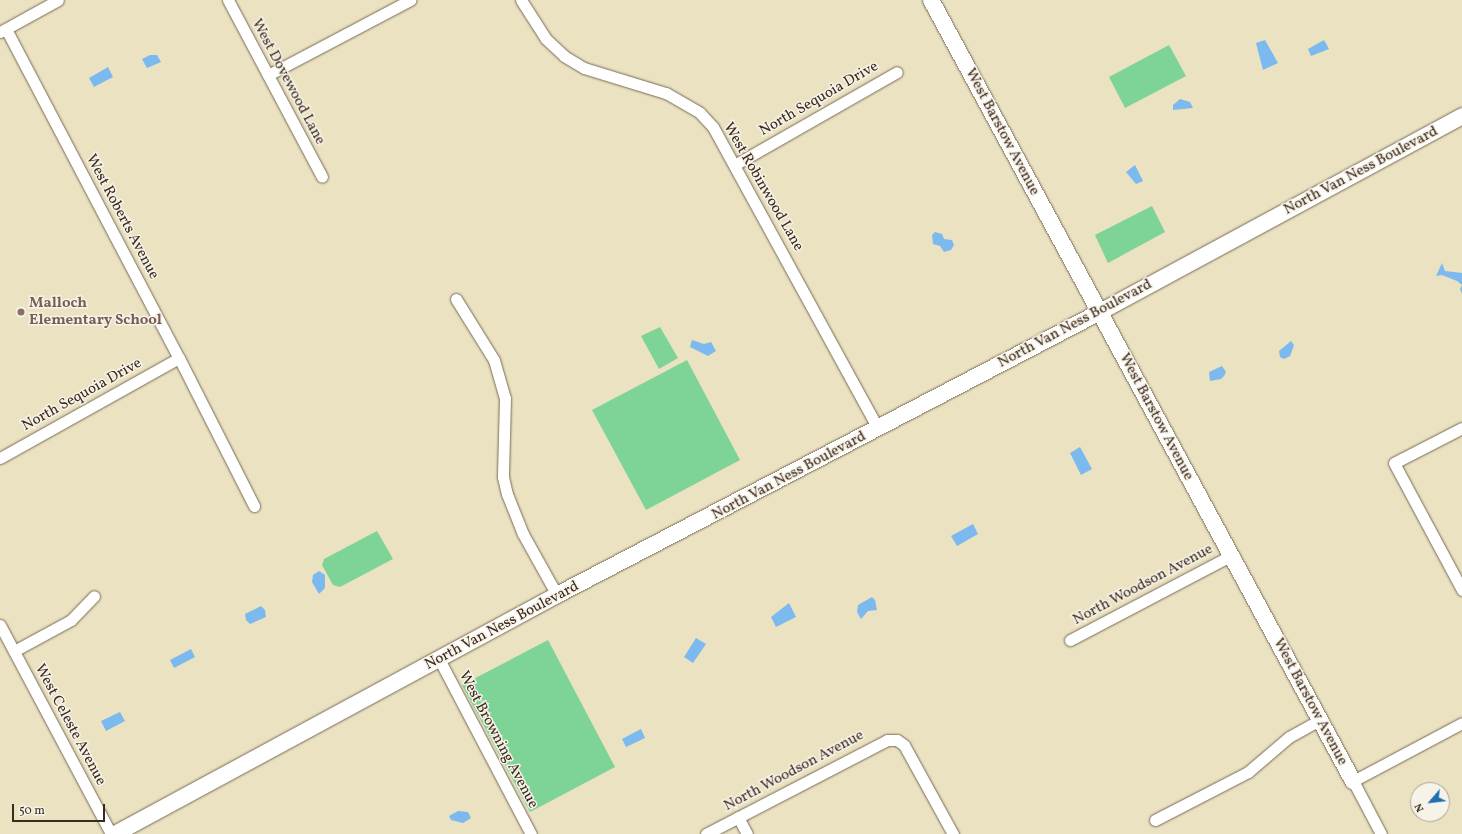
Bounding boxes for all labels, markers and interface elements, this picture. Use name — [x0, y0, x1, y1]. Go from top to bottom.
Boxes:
street label: West Dovewood Lane — [247, 16, 329, 148]
street label: North Sequoia Drive — [756, 58, 882, 140]
street label: West Barstow Avenue — [961, 65, 1043, 199]
street label: West Robinwood Lane — [719, 120, 807, 254]
street label: North Van Ness Boulevard — [1281, 123, 1441, 219]
street label: West Roberts Avenue — [81, 152, 163, 282]
street label: North Van Ness Boulevard — [995, 276, 1155, 372]
place label: Malloch Elementary School — [29, 294, 162, 329]
marker: Malloch Elementary School — [16, 307, 26, 317]
street label: West Barstow Avenue — [1115, 350, 1197, 484]
street label: North Sequoia Drive — [19, 355, 145, 435]
street label: North Van Ness Boulevard — [709, 428, 869, 524]
street label: North Woodson Avenue — [1070, 540, 1216, 630]
street label: North Van Ness Boulevard — [422, 578, 582, 674]
street label: West Barstow Avenue — [1269, 635, 1351, 769]
street label: West Celeste Avenue — [30, 661, 110, 789]
street label: West Browning Avenue — [454, 668, 542, 812]
street label: North Woodson Avenue — [721, 726, 867, 816]
north arrow — [1410, 782, 1450, 822]
scale bar — [14, 796, 107, 822]
text: N — [1411, 800, 1428, 814]
text: 50 m — [19, 803, 45, 819]

